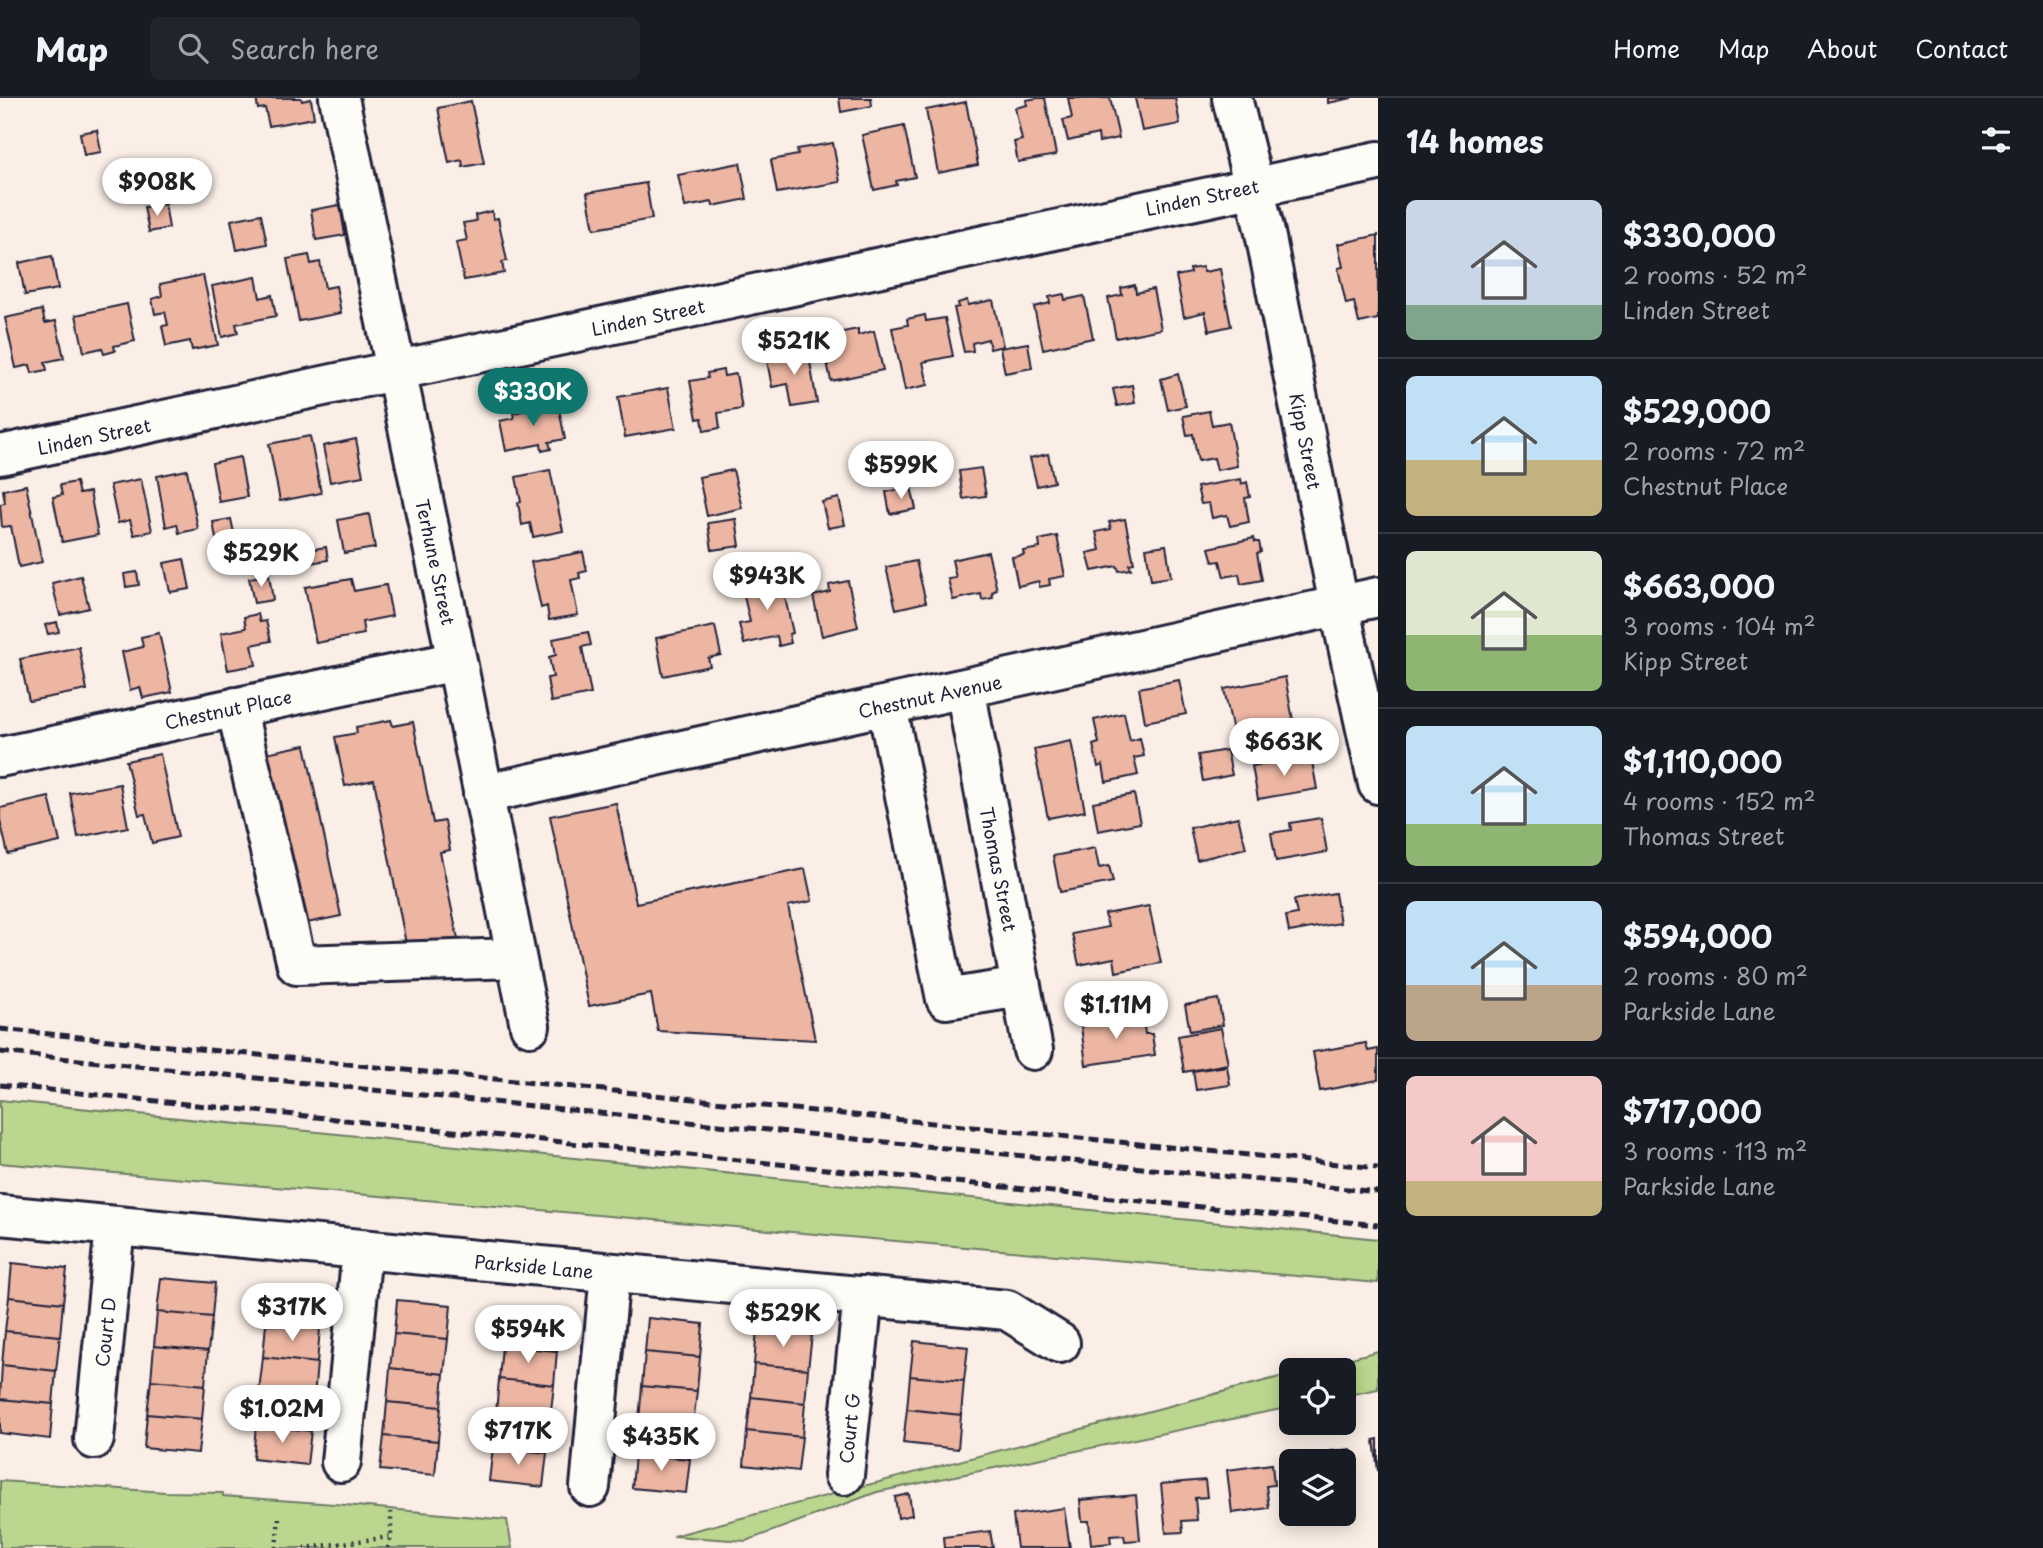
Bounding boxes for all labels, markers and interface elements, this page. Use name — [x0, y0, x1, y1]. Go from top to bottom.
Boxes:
search box — [150, 17, 640, 80]
text: Map — [35, 23, 108, 73]
icon: search — [174, 29, 212, 67]
text: Search here — [230, 29, 379, 68]
text: Home — [1613, 30, 1680, 66]
text: Map — [1718, 30, 1769, 66]
text: About — [1807, 30, 1877, 66]
text: Contact — [1915, 30, 2008, 66]
text: 14 homes — [1406, 118, 1544, 163]
icon: filters — [1977, 121, 2015, 159]
pin: $908K — [108, 158, 206, 218]
text: $908K — [118, 163, 196, 198]
street label: Linden Street — [1143, 172, 1261, 222]
text: $330,000 — [1623, 212, 1776, 257]
icon: home — [1462, 228, 1546, 312]
text: 2 rooms · 52 m² — [1623, 257, 1807, 292]
street label: Linden Street — [589, 292, 707, 342]
text: Linden Street — [1623, 292, 1770, 327]
pin: $521K — [745, 317, 843, 377]
text: $521K — [758, 322, 830, 357]
pin: $330K — [484, 368, 582, 428]
text: $330K — [494, 373, 572, 408]
text: $529,000 — [1623, 388, 1771, 433]
street label: Kipp Street — [1283, 390, 1329, 492]
icon: home — [1462, 404, 1546, 488]
street label: Linden Street — [35, 411, 153, 461]
text: 2 rooms · 72 m² — [1623, 433, 1805, 468]
pin: $599K — [852, 442, 950, 501]
text: $599K — [864, 446, 938, 481]
text: Chestnut Place — [1623, 468, 1788, 503]
street label: Terhune Street — [409, 496, 463, 628]
pin: $529K — [212, 530, 310, 589]
text: $529K — [223, 534, 299, 569]
pin: $943K — [718, 552, 816, 612]
text: $943K — [729, 557, 805, 592]
text: $663,000 — [1623, 563, 1775, 608]
icon: home — [1462, 579, 1546, 663]
text: 3 rooms · 104 m² — [1623, 608, 1816, 643]
text: Kipp Street — [1623, 643, 1748, 678]
street label: Chestnut Avenue — [856, 668, 1004, 724]
street label: Chestnut Place — [162, 682, 294, 736]
pin: $663K — [1235, 718, 1333, 778]
text: $663K — [1245, 723, 1323, 758]
text: $1,110,000 — [1623, 738, 1782, 783]
icon: home — [1462, 754, 1546, 838]
text: 4 rooms · 152 m² — [1623, 783, 1816, 818]
street label: Thomas Street — [974, 804, 1024, 934]
text: Thomas Street — [1623, 818, 1785, 853]
text: $594,000 — [1623, 913, 1772, 958]
icon: home — [1462, 929, 1546, 1013]
text: 2 rooms · 80 m² — [1623, 958, 1808, 993]
pin: $1.11M — [1059, 982, 1173, 1041]
text: $1.11M — [1080, 986, 1152, 1021]
text: Parkside Lane — [1623, 993, 1776, 1028]
text: $717,000 — [1623, 1088, 1762, 1133]
icon: home — [1462, 1104, 1546, 1188]
text: 3 rooms · 113 m² — [1623, 1133, 1807, 1168]
text: Parkside Lane — [1623, 1168, 1776, 1203]
street label: Parkside Lane — [473, 1247, 595, 1285]
pin: $317K — [243, 1284, 341, 1343]
text: $317K — [257, 1288, 327, 1323]
pin: $529K — [734, 1290, 832, 1349]
text: $529K — [745, 1294, 821, 1329]
street label: Court D — [88, 1296, 122, 1368]
pin: $594K — [479, 1306, 577, 1365]
text: $594K — [491, 1310, 565, 1345]
map controls — [1279, 1358, 1356, 1526]
button: locate — [1279, 1358, 1356, 1435]
pin: $1.02M — [225, 1386, 339, 1445]
text: $1.02M — [240, 1390, 324, 1425]
street label: Court G — [832, 1391, 866, 1465]
pin: $717K — [469, 1408, 567, 1467]
text: $717K — [484, 1412, 552, 1447]
pin: $435K — [612, 1414, 710, 1473]
text: $435K — [623, 1418, 699, 1453]
button: layers — [1279, 1449, 1356, 1526]

